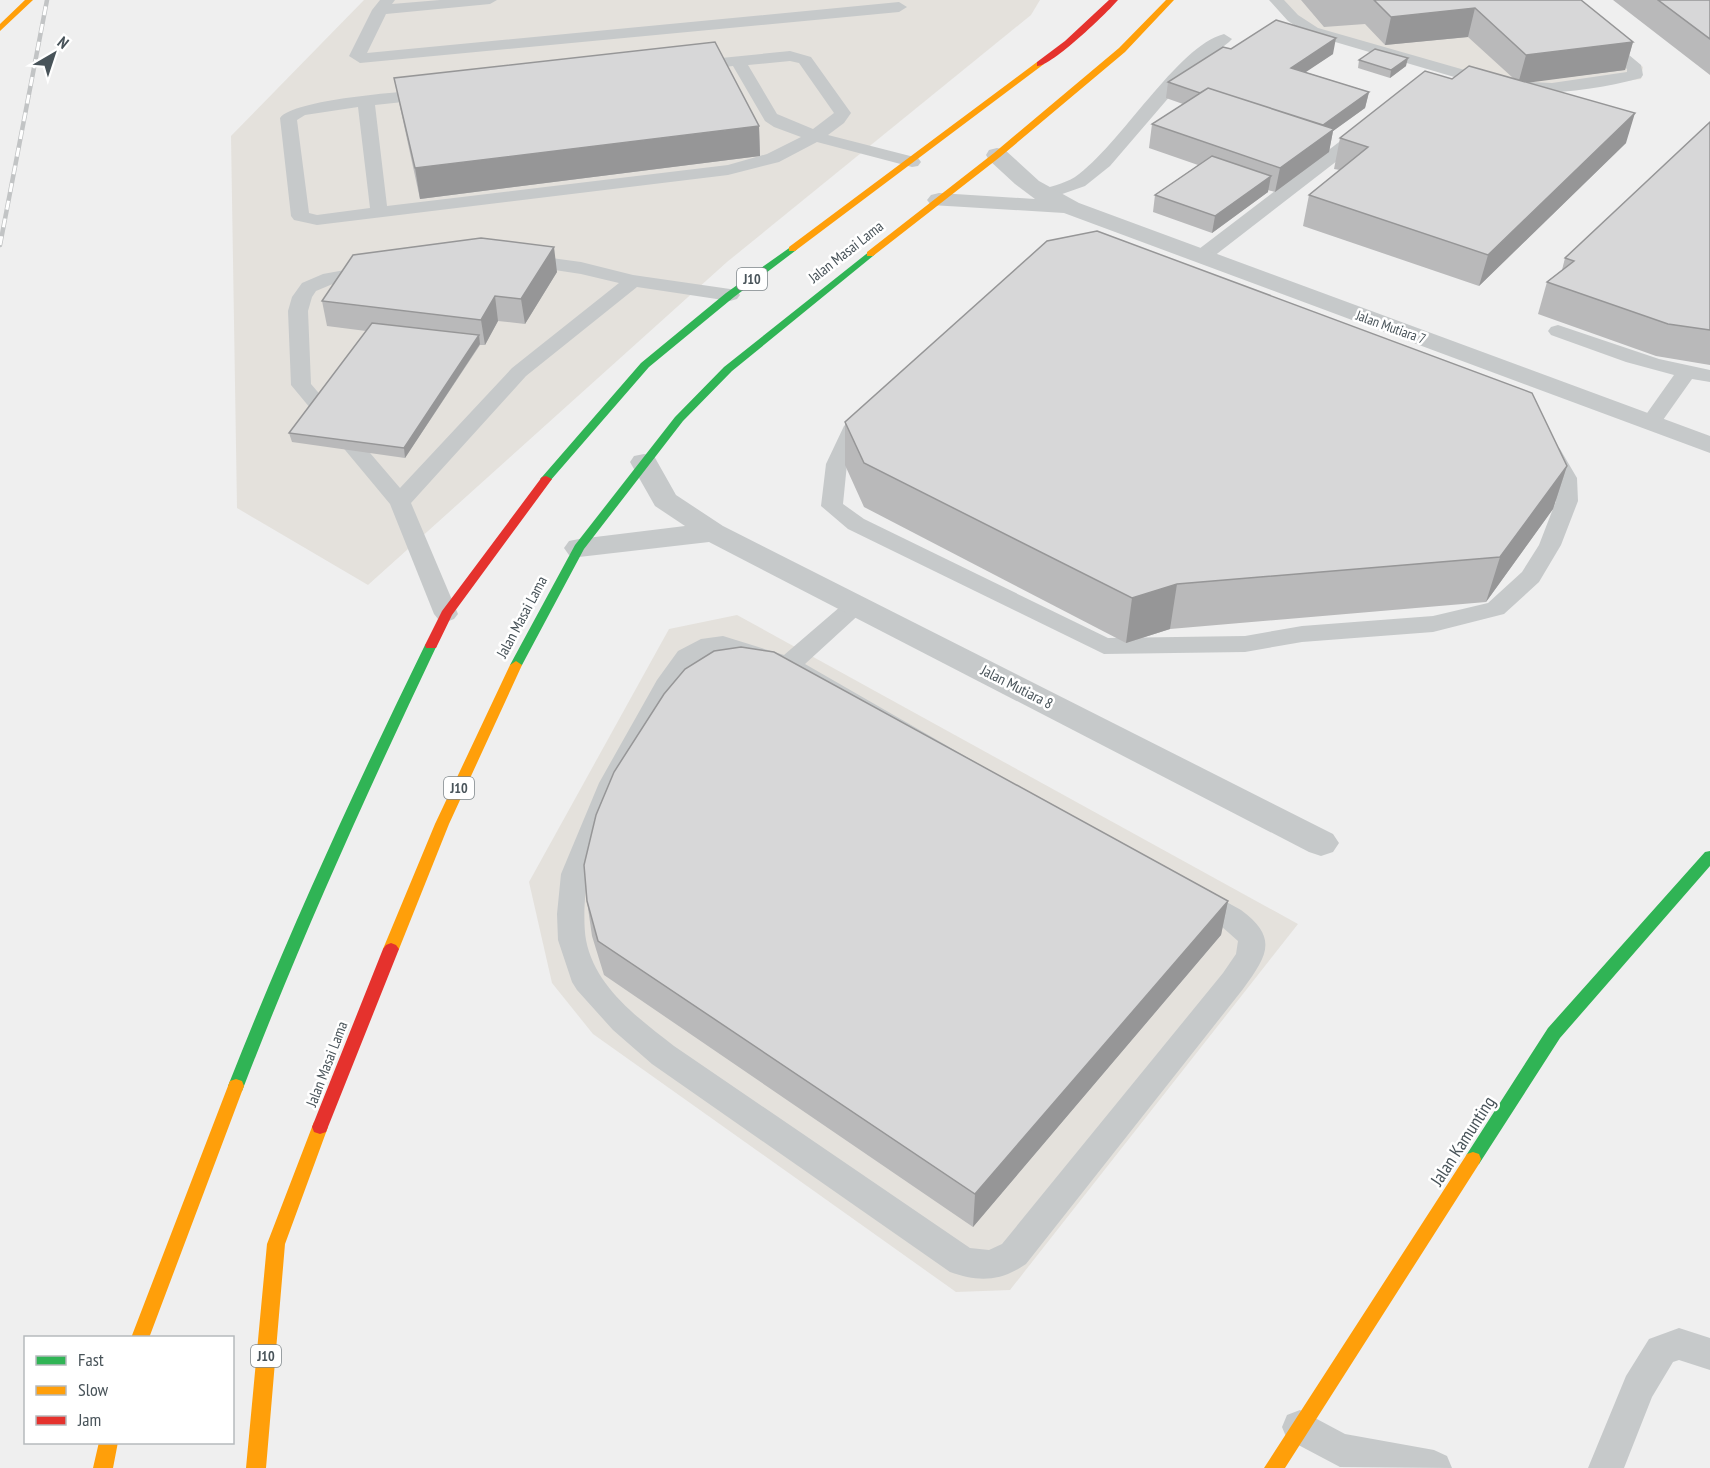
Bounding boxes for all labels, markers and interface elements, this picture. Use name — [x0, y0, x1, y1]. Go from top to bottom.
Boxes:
north arrow — [24, 24, 84, 84]
text: N — [54, 32, 73, 53]
street label: Jalan Masai Lama — [804, 217, 887, 287]
road number: J10 — [737, 268, 767, 290]
street label: Jalan Mutiara 7 — [1353, 306, 1428, 348]
street label: Jalan Masai Lama — [492, 573, 551, 662]
street label: Jalan Mutiara 8 — [977, 660, 1056, 713]
road number: J10 — [444, 777, 474, 799]
street label: Jalan Masai Lama — [301, 1019, 351, 1110]
street label: Jalan Kamunting — [1425, 1092, 1500, 1191]
legend — [24, 1336, 234, 1444]
road number: J10 — [251, 1345, 281, 1367]
text: Fast — [78, 1348, 104, 1371]
text: Slow — [78, 1378, 109, 1401]
text: Jam — [77, 1408, 101, 1431]

